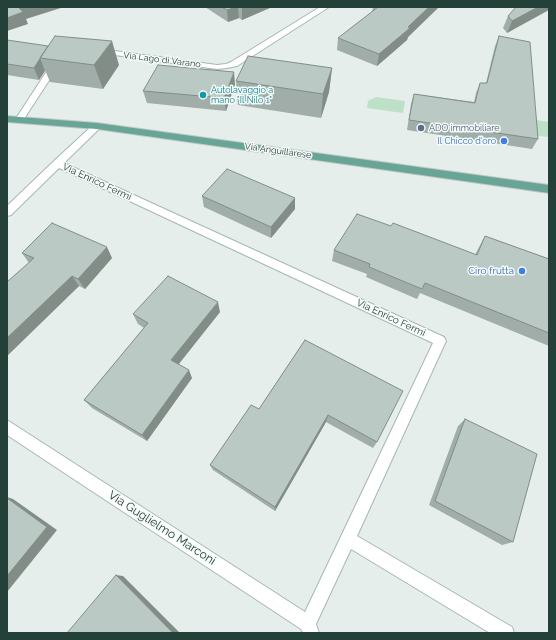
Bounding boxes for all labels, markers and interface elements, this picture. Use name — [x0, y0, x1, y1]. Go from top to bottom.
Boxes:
street label: Via Lago di Varano — [123, 50, 201, 70]
place label: Autolavaggio a mano "Il Nilo 1" — [211, 85, 273, 106]
marker: Autolavaggio a mano "Il Nilo 1" — [198, 90, 208, 100]
marker: ADO immobiliare — [416, 123, 426, 133]
place label: ADO immobiliare — [429, 123, 500, 133]
place label: Il Chicco d'oro — [437, 136, 496, 146]
marker: Il Chicco d'oro — [499, 136, 509, 146]
street label: Via Anguillarese — [244, 141, 312, 161]
street label: Via Enrico Fermi — [61, 161, 133, 203]
place label: Ciro frutta — [468, 265, 514, 277]
marker: Ciro frutta — [517, 266, 527, 276]
street label: Via Enrico Fermi — [355, 297, 427, 339]
street label: Via Guglielmo Marconi — [106, 488, 218, 568]

